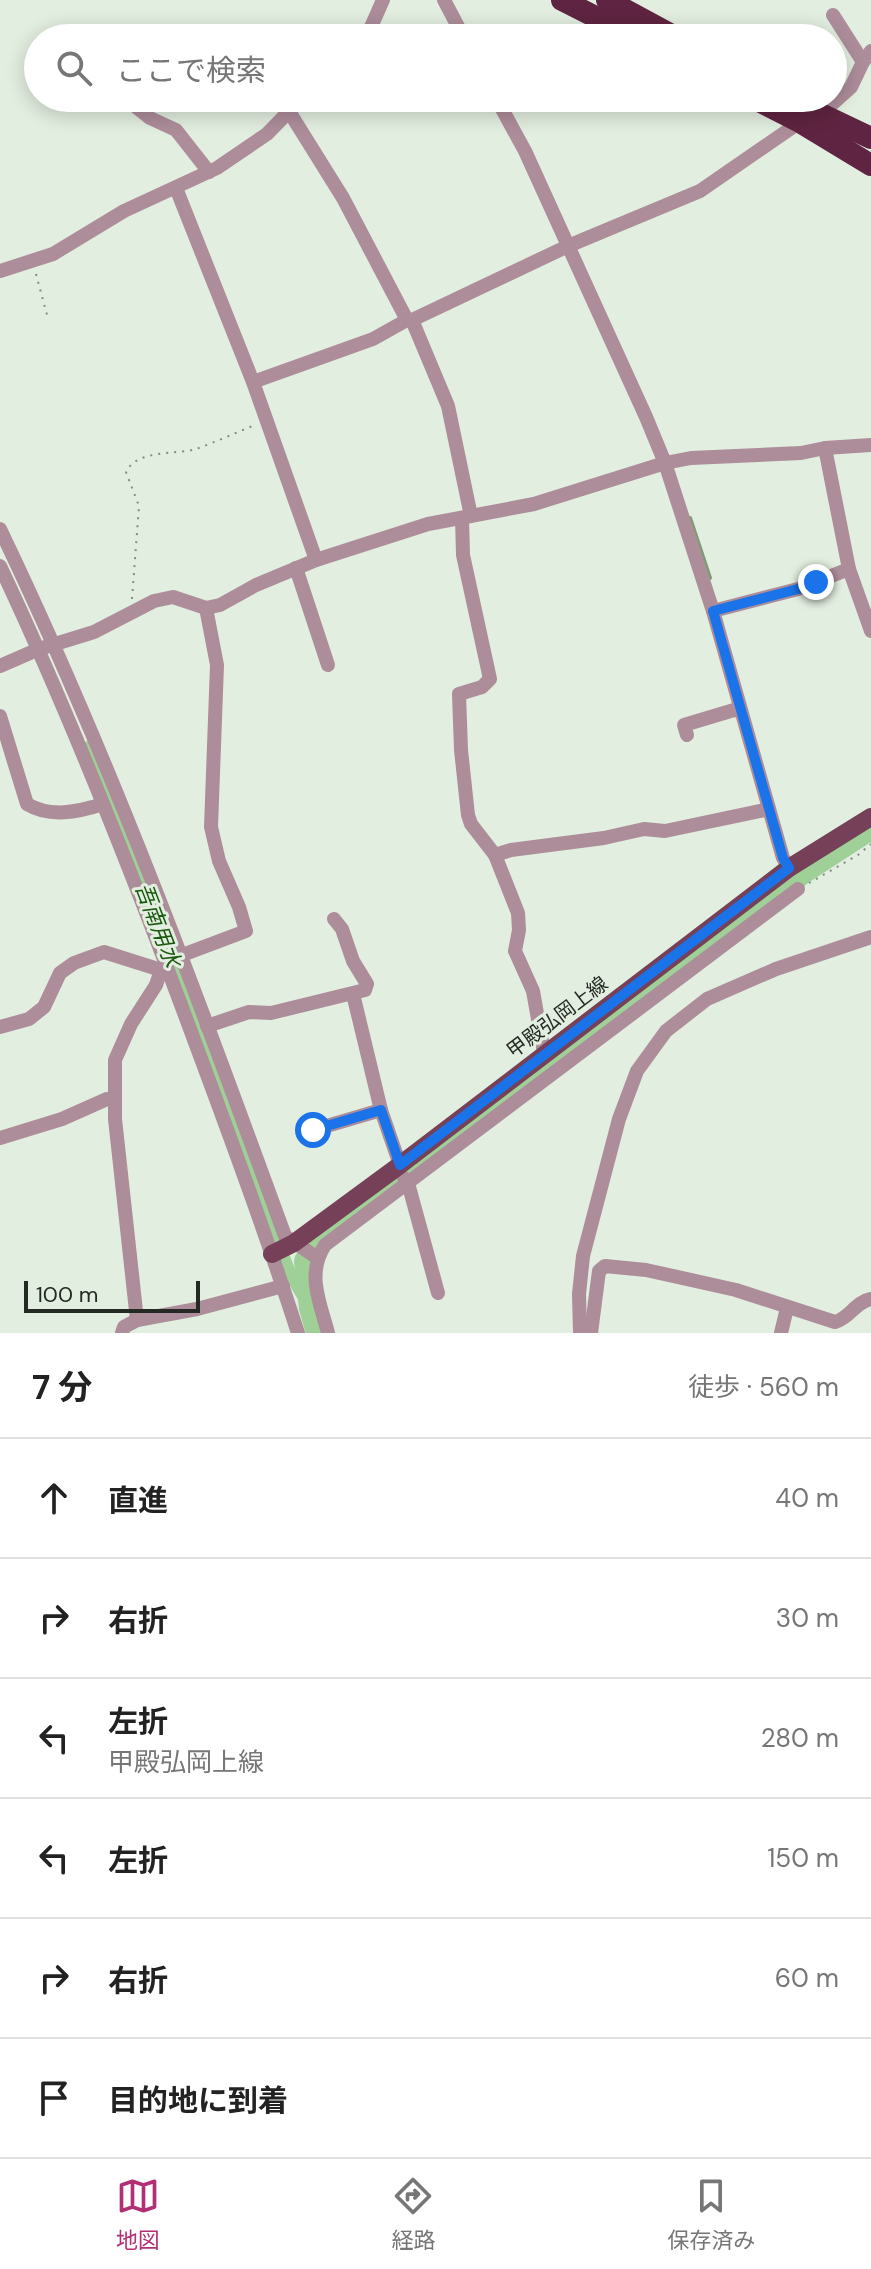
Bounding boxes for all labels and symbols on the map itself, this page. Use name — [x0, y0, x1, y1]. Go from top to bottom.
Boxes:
route end — [798, 564, 834, 600]
water label: 吾南用水 — [129, 879, 188, 973]
street label: 甲殿弘岡上線 — [501, 971, 613, 1063]
route start — [295, 1112, 331, 1148]
scale bar — [24, 1277, 200, 1313]

